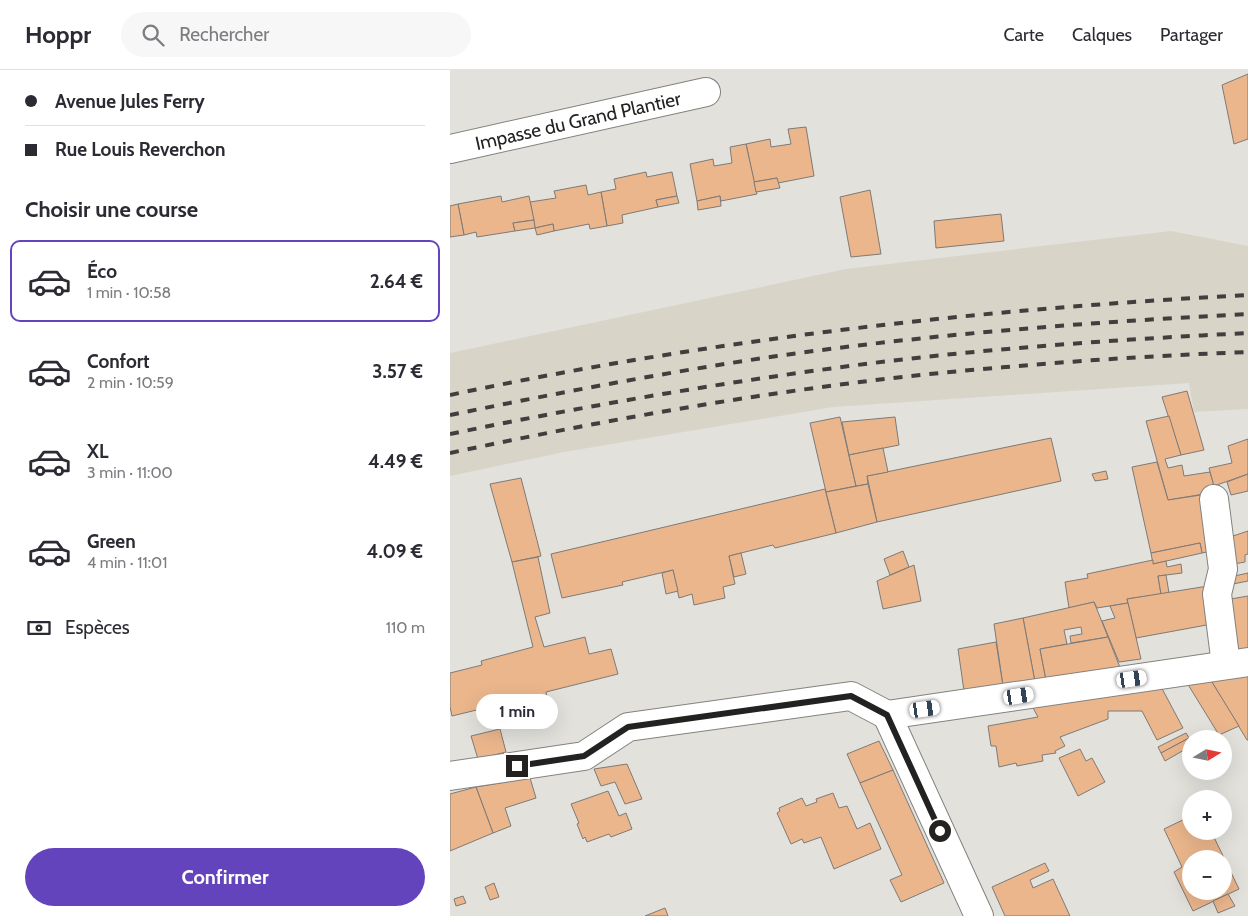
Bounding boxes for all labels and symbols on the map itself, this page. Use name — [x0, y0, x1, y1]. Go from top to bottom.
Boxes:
street label: Impasse du Grand Plantier — [473, 87, 683, 155]
car — [1116, 669, 1147, 689]
car — [1003, 686, 1034, 706]
callout: 1 min — [476, 694, 558, 728]
car — [909, 699, 940, 719]
north arrow — [1182, 730, 1232, 780]
route end — [506, 755, 528, 777]
route start — [929, 820, 951, 842]

